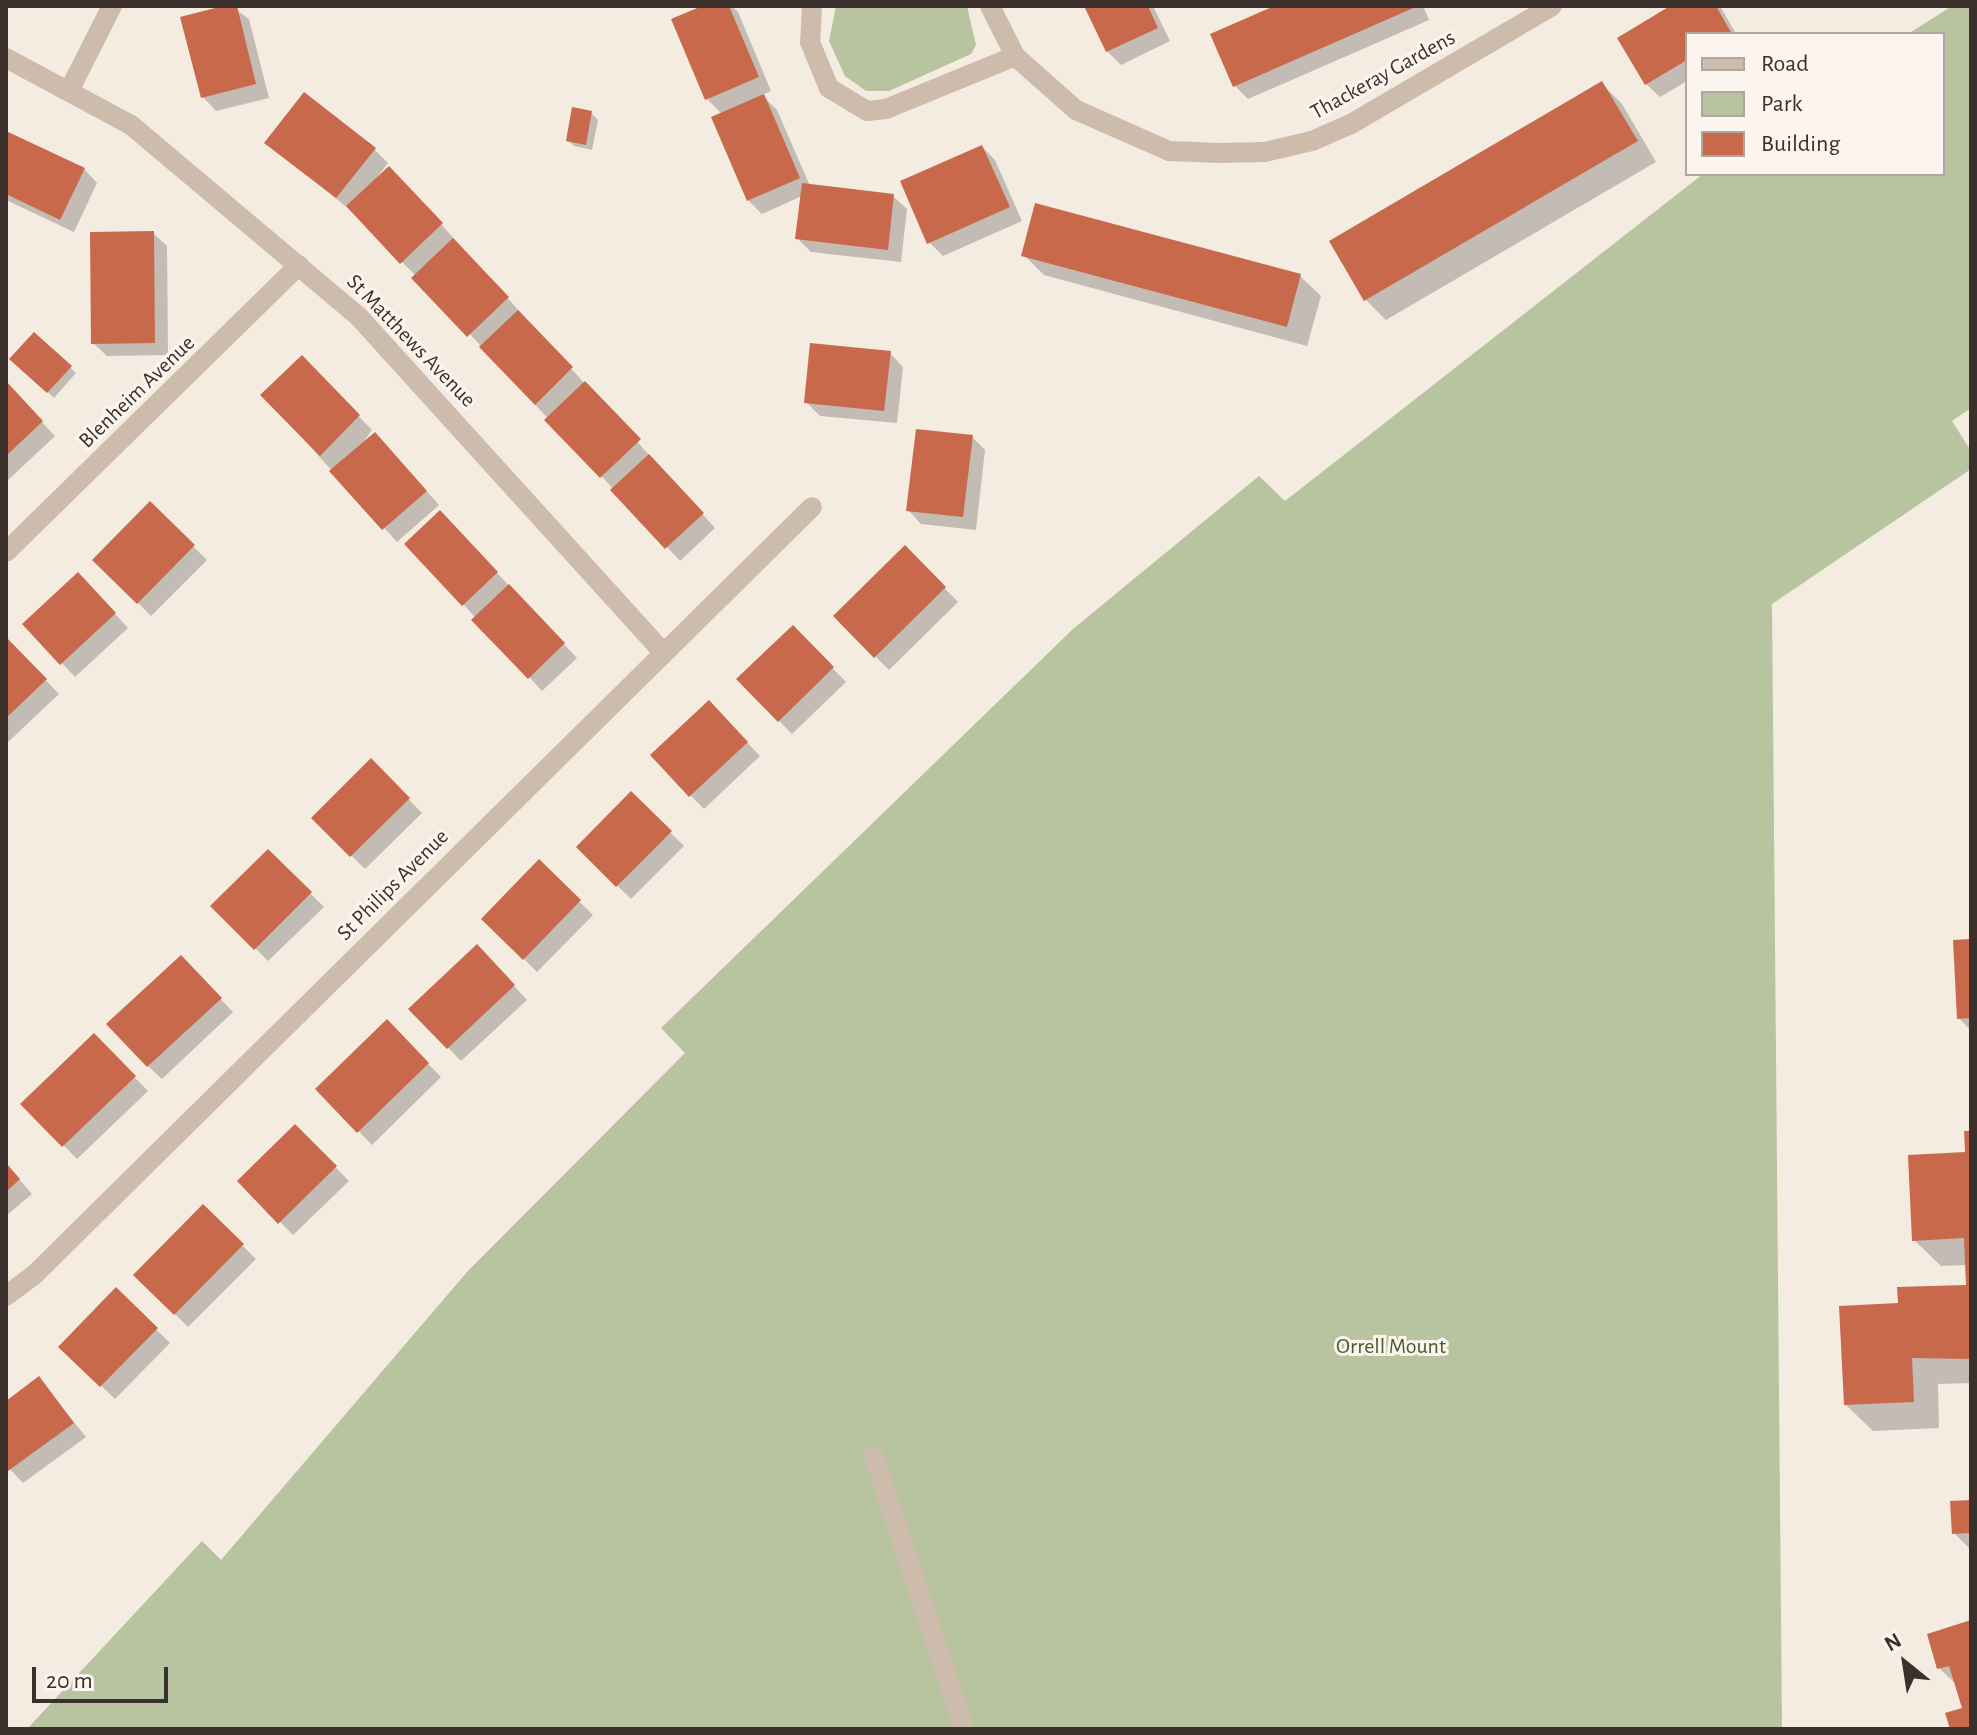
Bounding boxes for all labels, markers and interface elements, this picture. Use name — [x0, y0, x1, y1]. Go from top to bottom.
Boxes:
street label: Thackeray Gardens — [1306, 24, 1460, 126]
legend — [1685, 32, 1945, 176]
text: Road — [1761, 52, 1809, 76]
text: Park — [1761, 92, 1802, 116]
text: Building — [1761, 132, 1840, 156]
street label: St Matthews Avenue — [341, 269, 481, 413]
street label: Blenheim Avenue — [74, 330, 200, 454]
street label: St Philips Avenue — [332, 824, 454, 946]
park label: Orrell Mount — [1336, 1334, 1446, 1360]
north arrow — [1865, 1623, 1945, 1703]
text: N — [1881, 1629, 1905, 1656]
scale bar — [36, 1651, 172, 1701]
text: 20 m — [46, 1669, 93, 1693]

